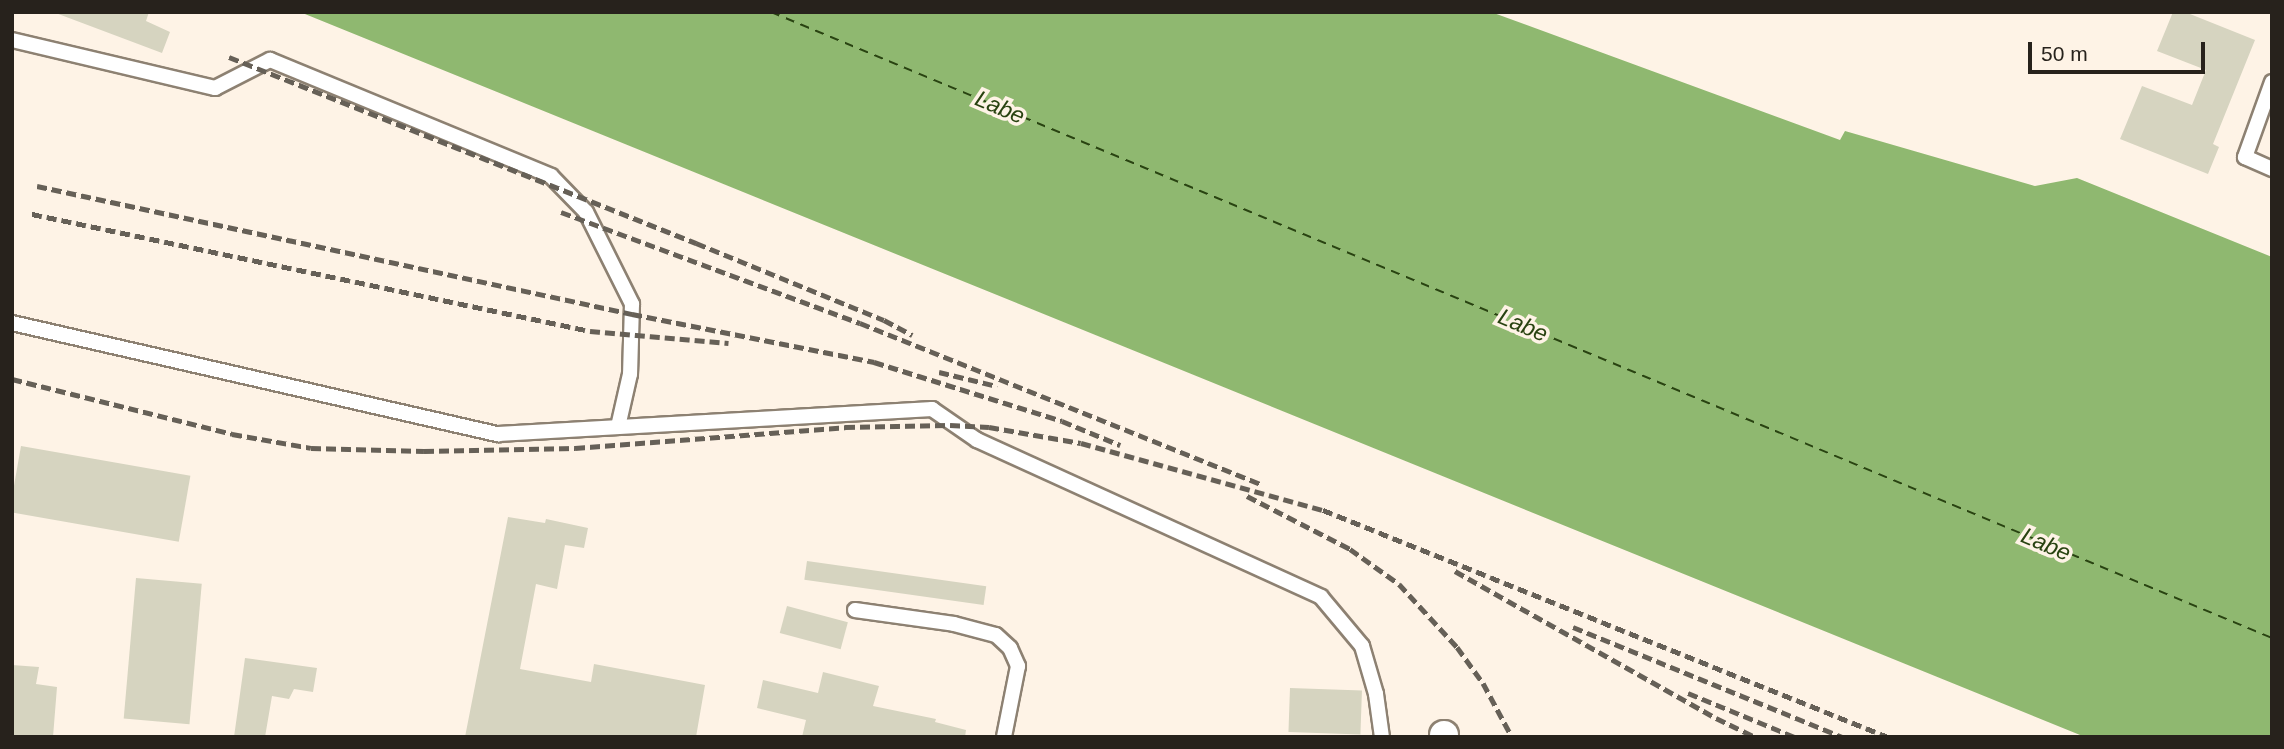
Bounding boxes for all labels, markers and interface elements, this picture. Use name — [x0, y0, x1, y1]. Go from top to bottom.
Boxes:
scale bar — [2032, 28, 2209, 72]
text: 50 m — [2041, 42, 2088, 65]
water label: Labe — [971, 84, 1029, 130]
water label: Labe — [1494, 302, 1552, 348]
water label: Labe — [2017, 521, 2075, 567]

